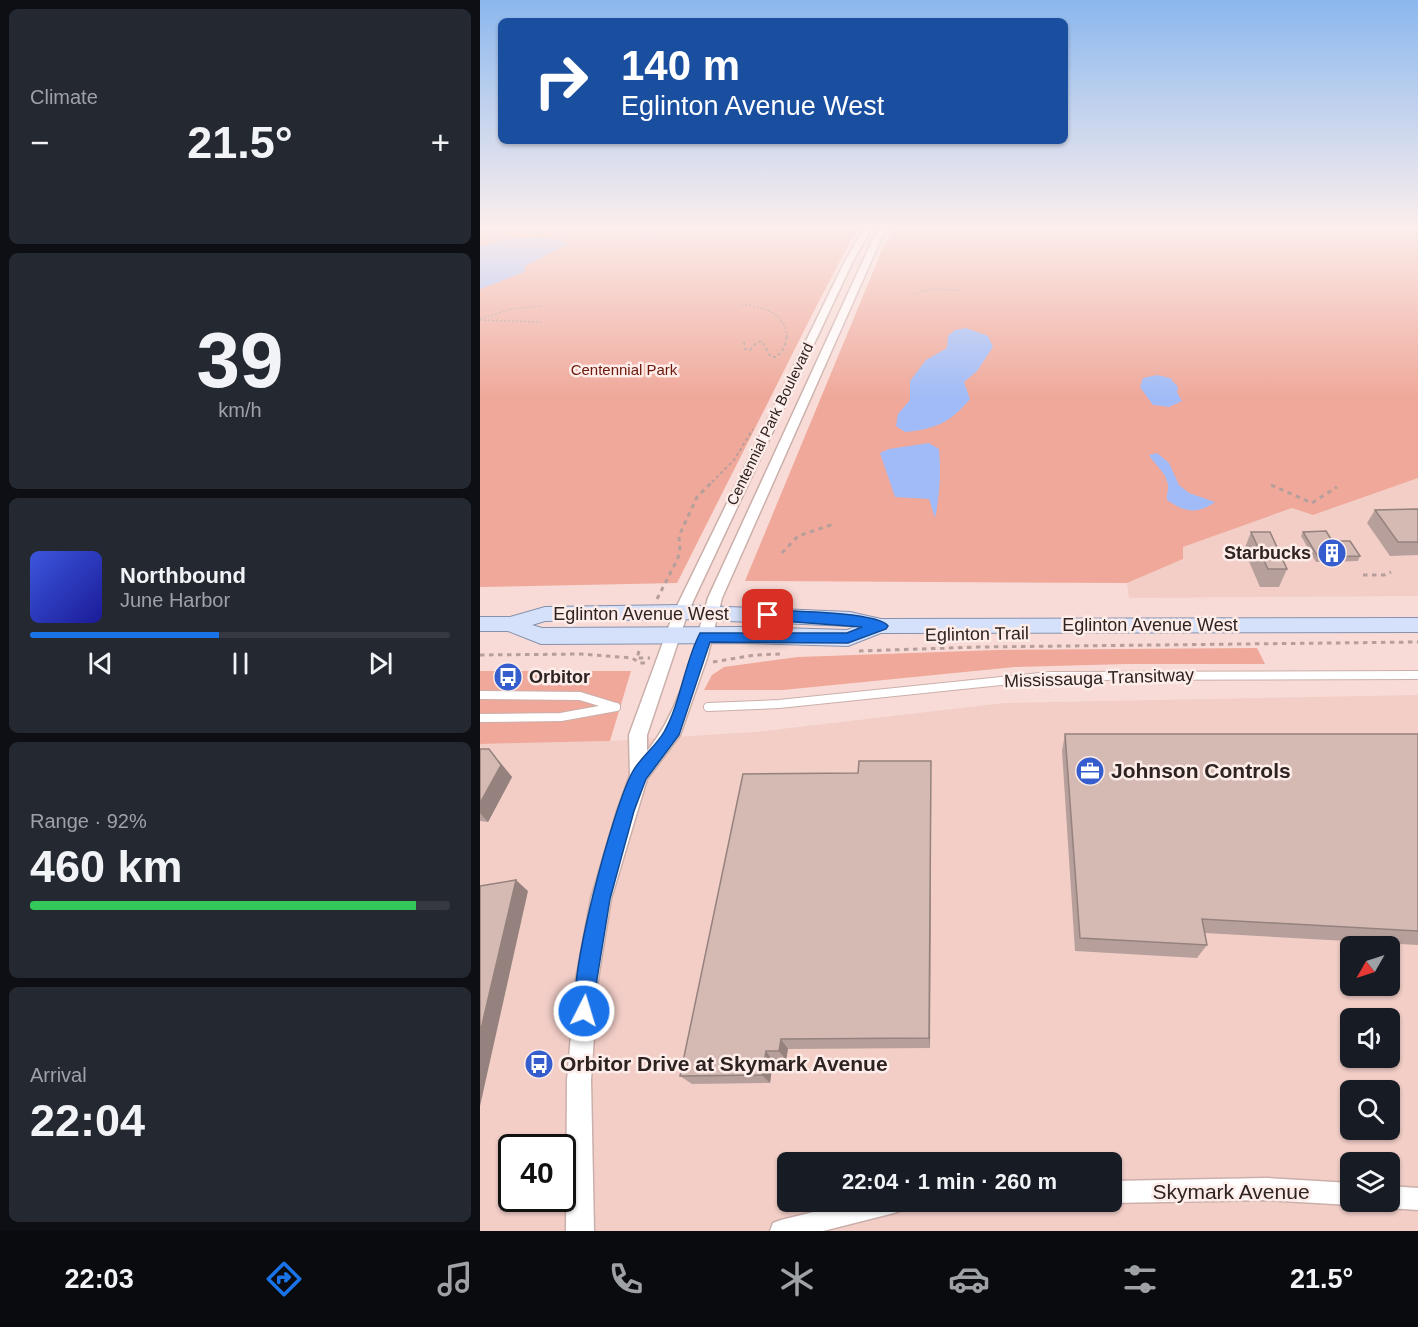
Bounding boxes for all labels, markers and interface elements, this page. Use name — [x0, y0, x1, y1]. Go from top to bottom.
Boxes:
icon: right — [522, 42, 600, 120]
text: 140 m — [621, 42, 740, 89]
text: Climate — [30, 86, 98, 108]
text: Eglinton Avenue West — [621, 91, 884, 121]
text: 21.5° — [187, 117, 293, 168]
text: − — [30, 124, 49, 161]
text: + — [431, 124, 450, 161]
text: 39 — [197, 316, 283, 404]
street label: Centennial Park Boulevard — [723, 340, 816, 508]
park label: Centennial Park — [571, 361, 678, 378]
text: km/h — [218, 399, 262, 421]
building icon: Starbucks — [1316, 537, 1348, 569]
place label: Starbucks — [1224, 543, 1311, 563]
text: Northbound — [120, 563, 246, 588]
text: June Harbor — [120, 589, 230, 611]
pin — [742, 589, 793, 640]
icon: arrive — [751, 598, 784, 631]
street label: Eglinton Avenue West — [553, 604, 729, 624]
street label: Eglinton Avenue West — [1062, 615, 1238, 635]
street label: Eglinton Trail — [925, 623, 1029, 645]
icon: previous — [84, 647, 117, 680]
icon: pause — [224, 647, 257, 680]
icon: next — [364, 647, 397, 680]
bus stop icon: Orbitor — [492, 661, 524, 693]
street label: Mississauga Transitway — [1004, 665, 1194, 691]
place label: Orbitor — [529, 667, 590, 687]
office icon: Johnson Controls — [1074, 755, 1106, 787]
place label: Johnson Controls — [1111, 759, 1291, 782]
text: Range · 92% — [30, 810, 147, 832]
text: 460 km — [30, 841, 183, 892]
north arrow — [1340, 936, 1400, 996]
map controls — [1340, 936, 1400, 1212]
position arrow — [552, 979, 616, 1043]
button: sound — [1340, 1008, 1400, 1068]
bus stop icon: Orbitor Drive at Skymark Avenue — [523, 1048, 555, 1080]
place label: Orbitor Drive at Skymark Avenue — [560, 1052, 888, 1075]
text: Arrival — [30, 1064, 87, 1086]
button: search — [1340, 1080, 1400, 1140]
text: 22:04 — [30, 1095, 145, 1146]
speed limit sign: 40 — [498, 1134, 576, 1212]
button: layers — [1340, 1152, 1400, 1212]
text: 22:04 · 1 min · 260 m — [842, 1169, 1057, 1194]
street label: Skymark Avenue — [1152, 1180, 1310, 1203]
icon: directions — [263, 1258, 305, 1300]
icon: music — [434, 1258, 476, 1300]
icon: phone — [605, 1258, 647, 1300]
icon: climate — [776, 1258, 818, 1300]
icon: car — [948, 1258, 990, 1300]
icon: filters — [1119, 1258, 1161, 1300]
text: 22:03 — [65, 1264, 134, 1294]
text: 21.5° — [1290, 1264, 1353, 1294]

